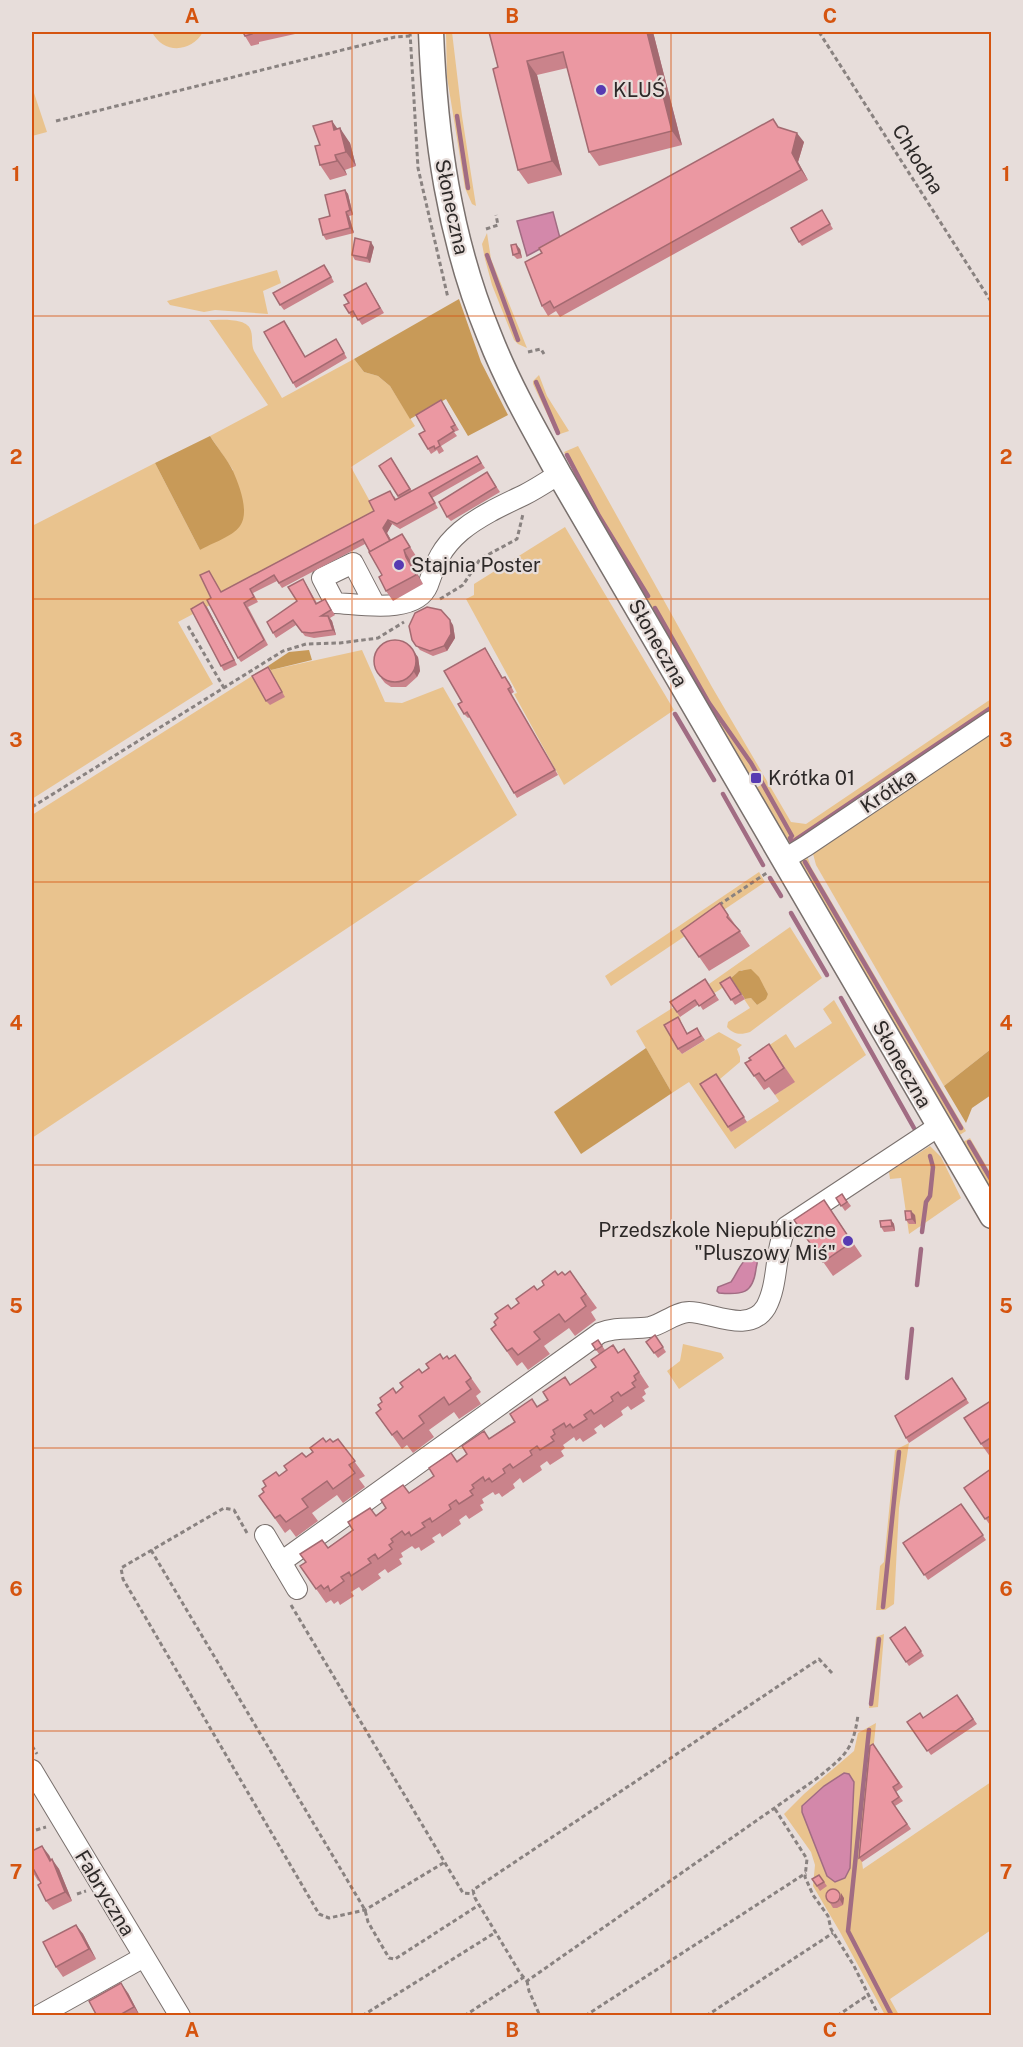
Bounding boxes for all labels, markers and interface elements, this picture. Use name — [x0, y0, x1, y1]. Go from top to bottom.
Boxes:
text: A — [185, 4, 199, 28]
text: B — [505, 4, 519, 28]
text: C — [823, 4, 837, 28]
place label: KLUŚ — [613, 77, 665, 102]
marker: KLUŚ — [594, 83, 608, 97]
street label: Chłodna — [887, 120, 949, 198]
street label: Słoneczna — [430, 157, 474, 257]
text: 1 — [12, 162, 20, 186]
text: 1 — [1002, 162, 1010, 186]
text: 2 — [10, 445, 22, 469]
text: 2 — [1000, 445, 1012, 469]
place label: Stajnia Poster — [411, 553, 541, 577]
marker: Stajnia Poster — [392, 558, 406, 572]
street label: Słoneczna — [623, 595, 693, 691]
text: 3 — [9, 728, 23, 752]
text: 3 — [999, 728, 1013, 752]
street label: Krótka — [856, 764, 920, 818]
place label: Krótka 01 — [768, 766, 855, 790]
marker: Krótka 01 — [749, 771, 763, 785]
text: 4 — [9, 1011, 23, 1035]
text: 4 — [999, 1011, 1013, 1035]
street label: Słoneczna — [867, 1016, 937, 1112]
place label: Przedszkole Niepubliczne "Pluszowy Miś" — [598, 1218, 836, 1265]
marker: Przedszkole Niepubliczne "Pluszowy Miś" — [841, 1234, 855, 1248]
text: 5 — [9, 1294, 23, 1318]
text: 5 — [999, 1294, 1013, 1318]
text: 6 — [9, 1577, 23, 1601]
text: 6 — [999, 1577, 1013, 1601]
street label: Fabryczna — [70, 1846, 140, 1940]
text: 7 — [10, 1860, 22, 1884]
text: 7 — [1000, 1860, 1012, 1884]
text: A — [185, 2018, 199, 2042]
text: B — [505, 2018, 519, 2042]
text: C — [823, 2018, 837, 2042]

